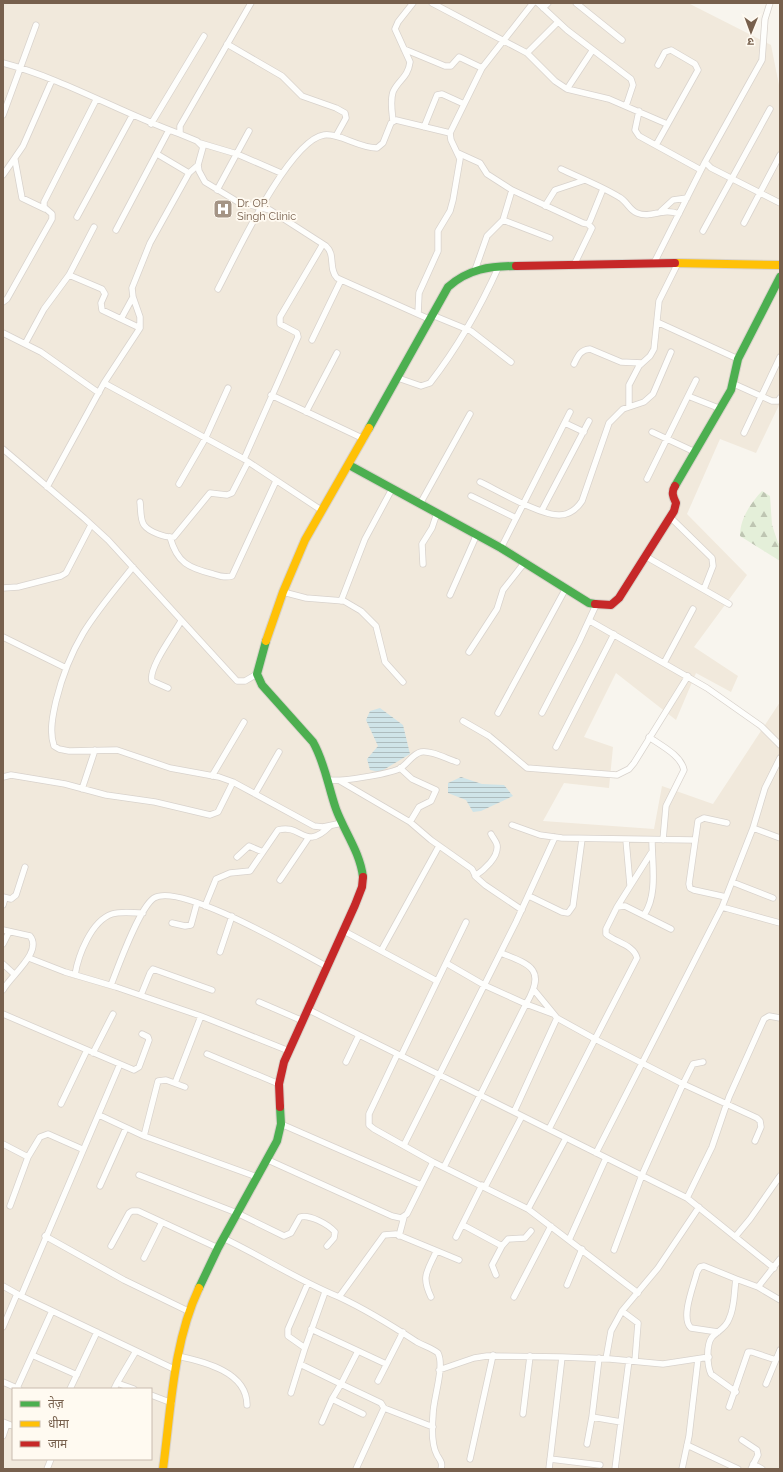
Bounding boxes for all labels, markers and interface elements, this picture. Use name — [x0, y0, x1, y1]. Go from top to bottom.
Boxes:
north arrow — [731, 12, 771, 52]
text: उ — [747, 35, 754, 48]
place label: Dr. OP. Singh Clinic — [237, 197, 296, 223]
hospital icon: Dr. OP. Singh Clinic — [212, 198, 234, 220]
legend — [12, 1388, 152, 1460]
text: तेज़ — [48, 1396, 65, 1411]
text: धीमा — [48, 1416, 70, 1431]
text: जाम — [48, 1437, 68, 1451]

